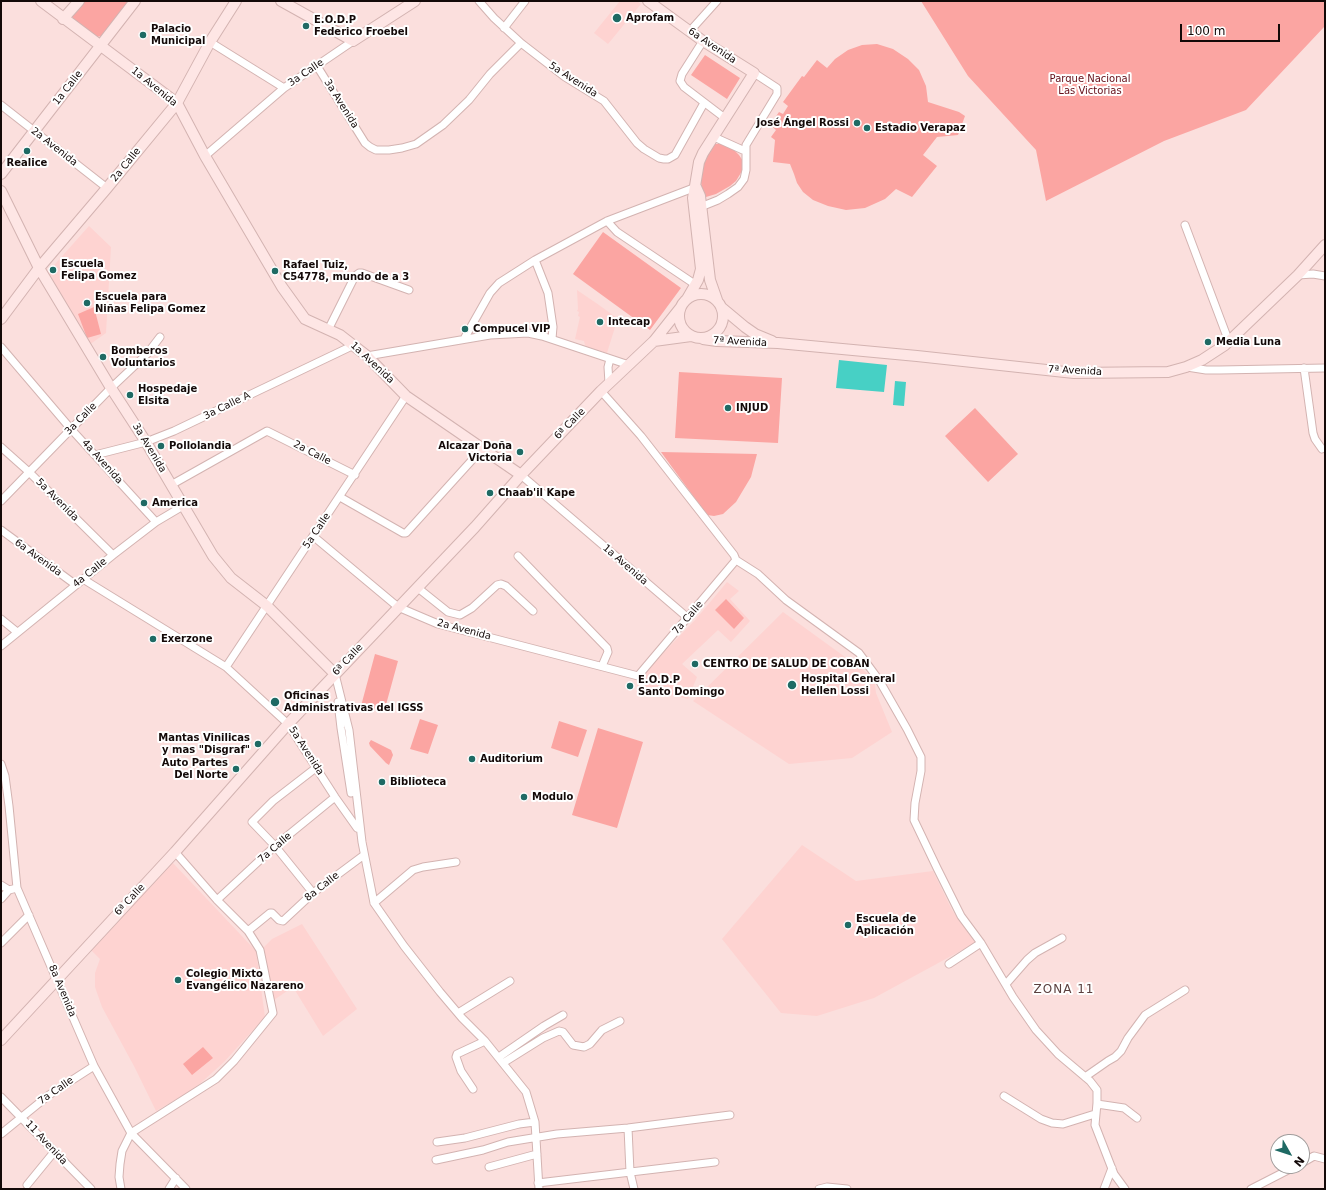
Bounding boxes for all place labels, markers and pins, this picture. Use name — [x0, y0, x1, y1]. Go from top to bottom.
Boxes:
marker: Aprofam — [611, 12, 623, 24]
place label: Aprofam — [626, 12, 674, 24]
place label: E.O.D.P Federico Froebel — [314, 14, 408, 38]
marker: E.O.D.P Federico Froebel — [301, 21, 311, 31]
place label: Palacio Municipal — [151, 23, 205, 46]
marker: Palacio Municipal — [138, 30, 148, 40]
place label: José Ángel Rossi — [757, 117, 849, 129]
marker: José Ángel Rossi — [852, 118, 862, 128]
place label: Estadio Verapaz — [875, 122, 966, 134]
marker: Estadio Verapaz — [862, 123, 872, 133]
marker: Realice — [22, 146, 32, 156]
place label: Realice — [7, 157, 47, 169]
place label: Escuela Felipa Gomez — [61, 258, 137, 282]
place label: Rafael Tuiz, C54778, mundo de a 3 — [283, 259, 409, 282]
marker: Escuela Felipa Gomez — [48, 265, 58, 275]
marker: Rafael Tuiz, C54778, mundo de a 3 — [270, 266, 280, 276]
place label: Escuela para Niñas Felipa Gomez — [95, 291, 206, 314]
marker: Escuela para Niñas Felipa Gomez — [82, 298, 92, 308]
place label: Intecap — [608, 316, 650, 328]
marker: Intecap — [595, 317, 605, 327]
place label: Compucel VIP — [473, 323, 550, 335]
marker: Compucel VIP — [460, 324, 470, 334]
place label: Media Luna — [1216, 336, 1281, 348]
marker: Media Luna — [1203, 337, 1213, 347]
place label: Bomberos Voluntarios — [111, 345, 175, 368]
marker: Bomberos Voluntarios — [98, 352, 108, 362]
place label: Hospedaje Elsita — [138, 383, 197, 406]
marker: Hospedaje Elsita — [125, 390, 135, 400]
place label: INJUD — [736, 402, 768, 414]
marker: INJUD — [723, 403, 733, 413]
place label: Pollolandia — [169, 440, 232, 452]
place label: Alcazar Doña Victoria — [438, 440, 512, 464]
marker: Pollolandia — [156, 441, 166, 451]
marker: Alcazar Doña Victoria — [515, 447, 525, 457]
place label: Chaab'il Kape — [498, 487, 575, 499]
marker: Chaab'il Kape — [485, 488, 495, 498]
place label: America — [152, 497, 198, 509]
marker: America — [139, 498, 149, 508]
place label: Exerzone — [161, 633, 213, 645]
marker: Exerzone — [148, 634, 158, 644]
place label: CENTRO DE SALUD DE COBAN — [703, 658, 870, 670]
marker: CENTRO DE SALUD DE COBAN — [690, 659, 700, 669]
place label: Hospital General Hellen Lossi — [801, 673, 895, 696]
place label: E.O.D.P Santo Domingo — [638, 674, 724, 698]
marker: Hospital General Hellen Lossi — [786, 679, 798, 691]
marker: E.O.D.P Santo Domingo — [625, 681, 635, 691]
place label: Oficinas Administrativas del IGSS — [284, 690, 423, 714]
marker: Oficinas Administrativas del IGSS — [269, 696, 281, 708]
place label: Mantas Vinilicas y mas "Disgraf" — [158, 732, 250, 756]
marker: Mantas Vinilicas y mas "Disgraf" — [253, 739, 263, 749]
place label: Auditorium — [480, 753, 543, 765]
marker: Auditorium — [467, 754, 477, 764]
place label: Auto Partes Del Norte — [162, 757, 228, 780]
marker: Auto Partes Del Norte — [231, 764, 241, 774]
place label: Biblioteca — [390, 776, 446, 788]
marker: Biblioteca — [377, 777, 387, 787]
place label: Modulo — [532, 791, 573, 803]
marker: Modulo — [519, 792, 529, 802]
place label: Escuela de Aplicación — [856, 913, 916, 936]
marker: Escuela de Aplicación — [843, 920, 853, 930]
place label: Colegio Mixto Evangélico Nazareno — [186, 968, 304, 992]
marker: Colegio Mixto Evangélico Nazareno — [173, 975, 183, 985]

